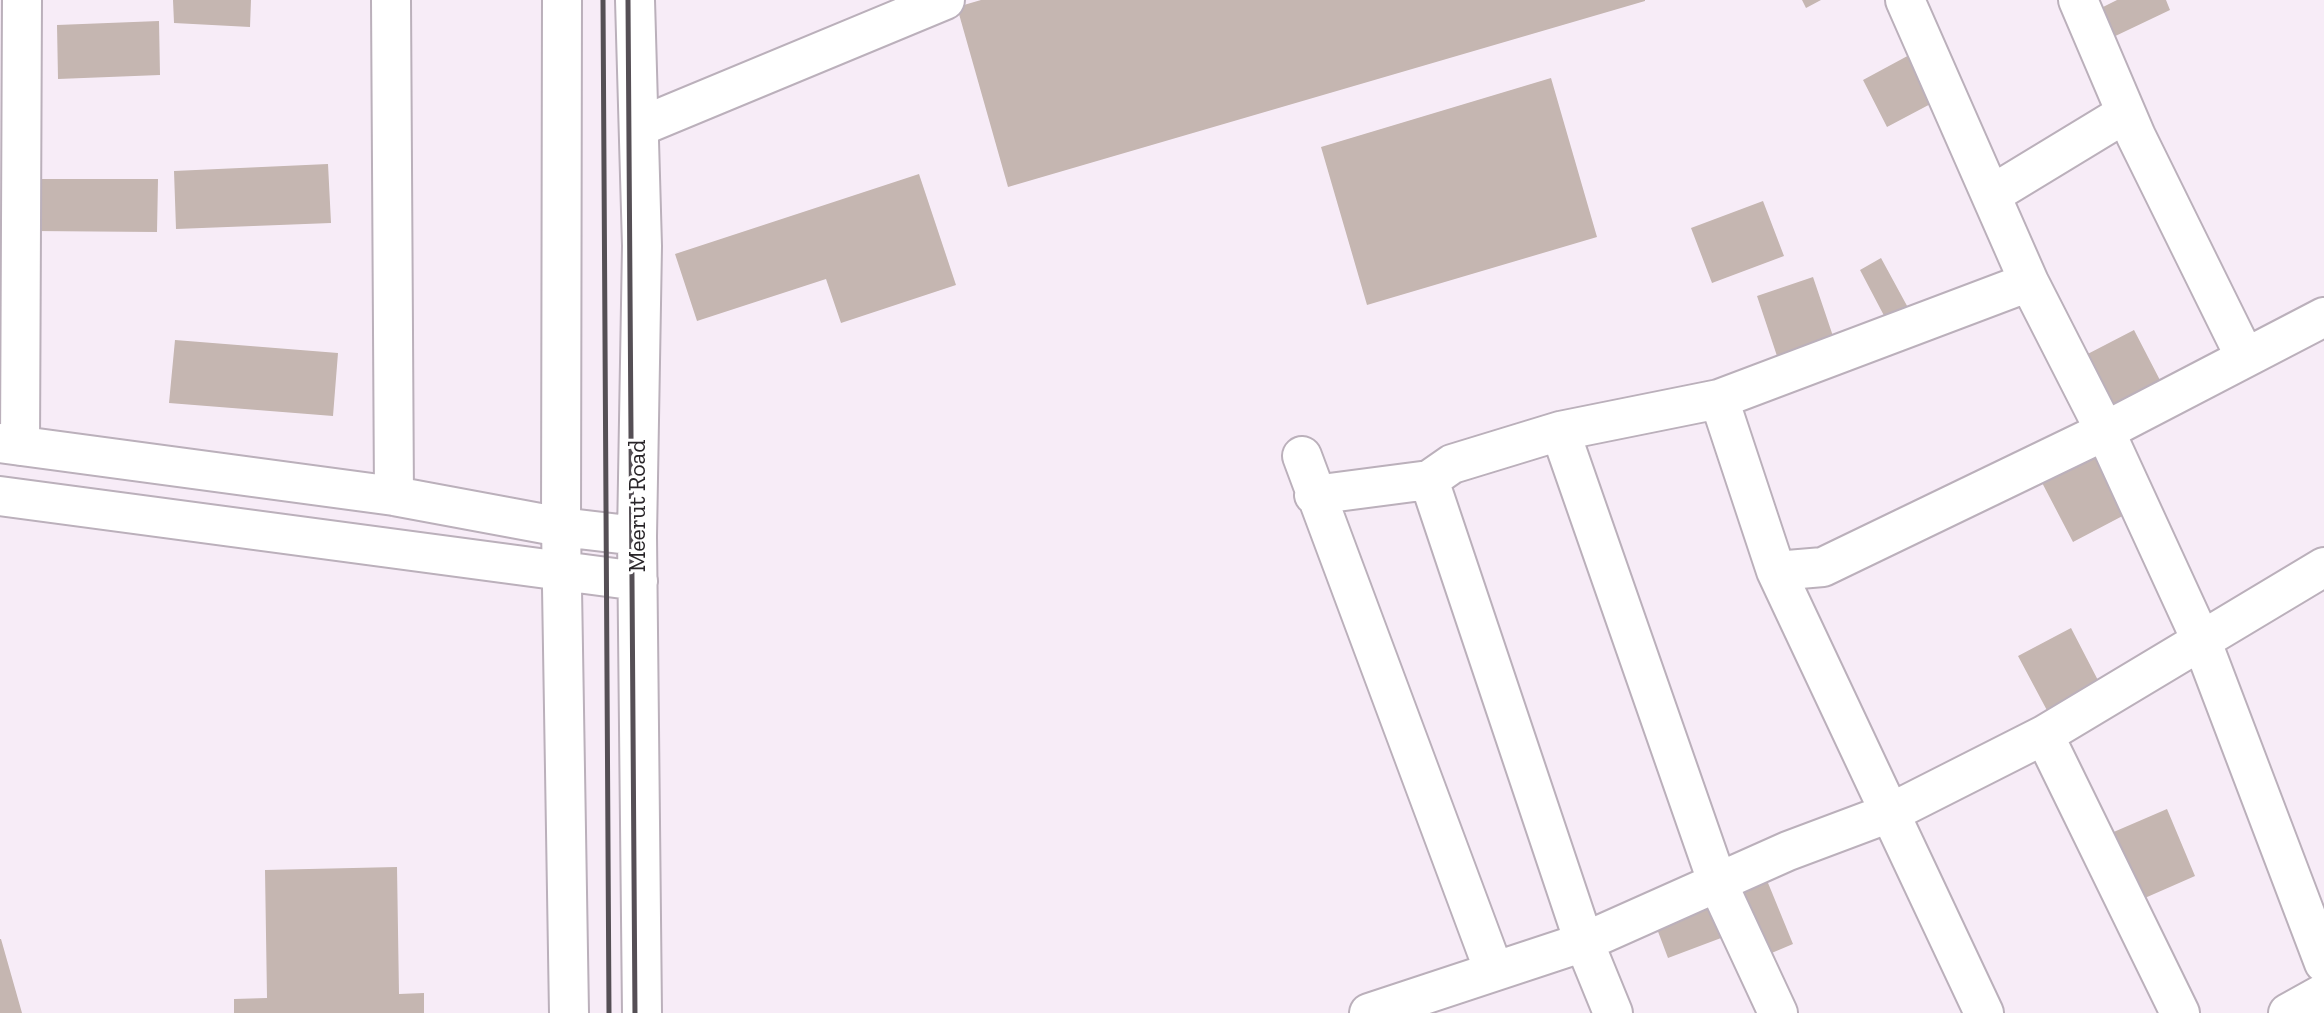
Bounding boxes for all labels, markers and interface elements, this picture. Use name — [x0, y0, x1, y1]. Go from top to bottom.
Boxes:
street label: Meerut Road — [624, 440, 652, 572]

